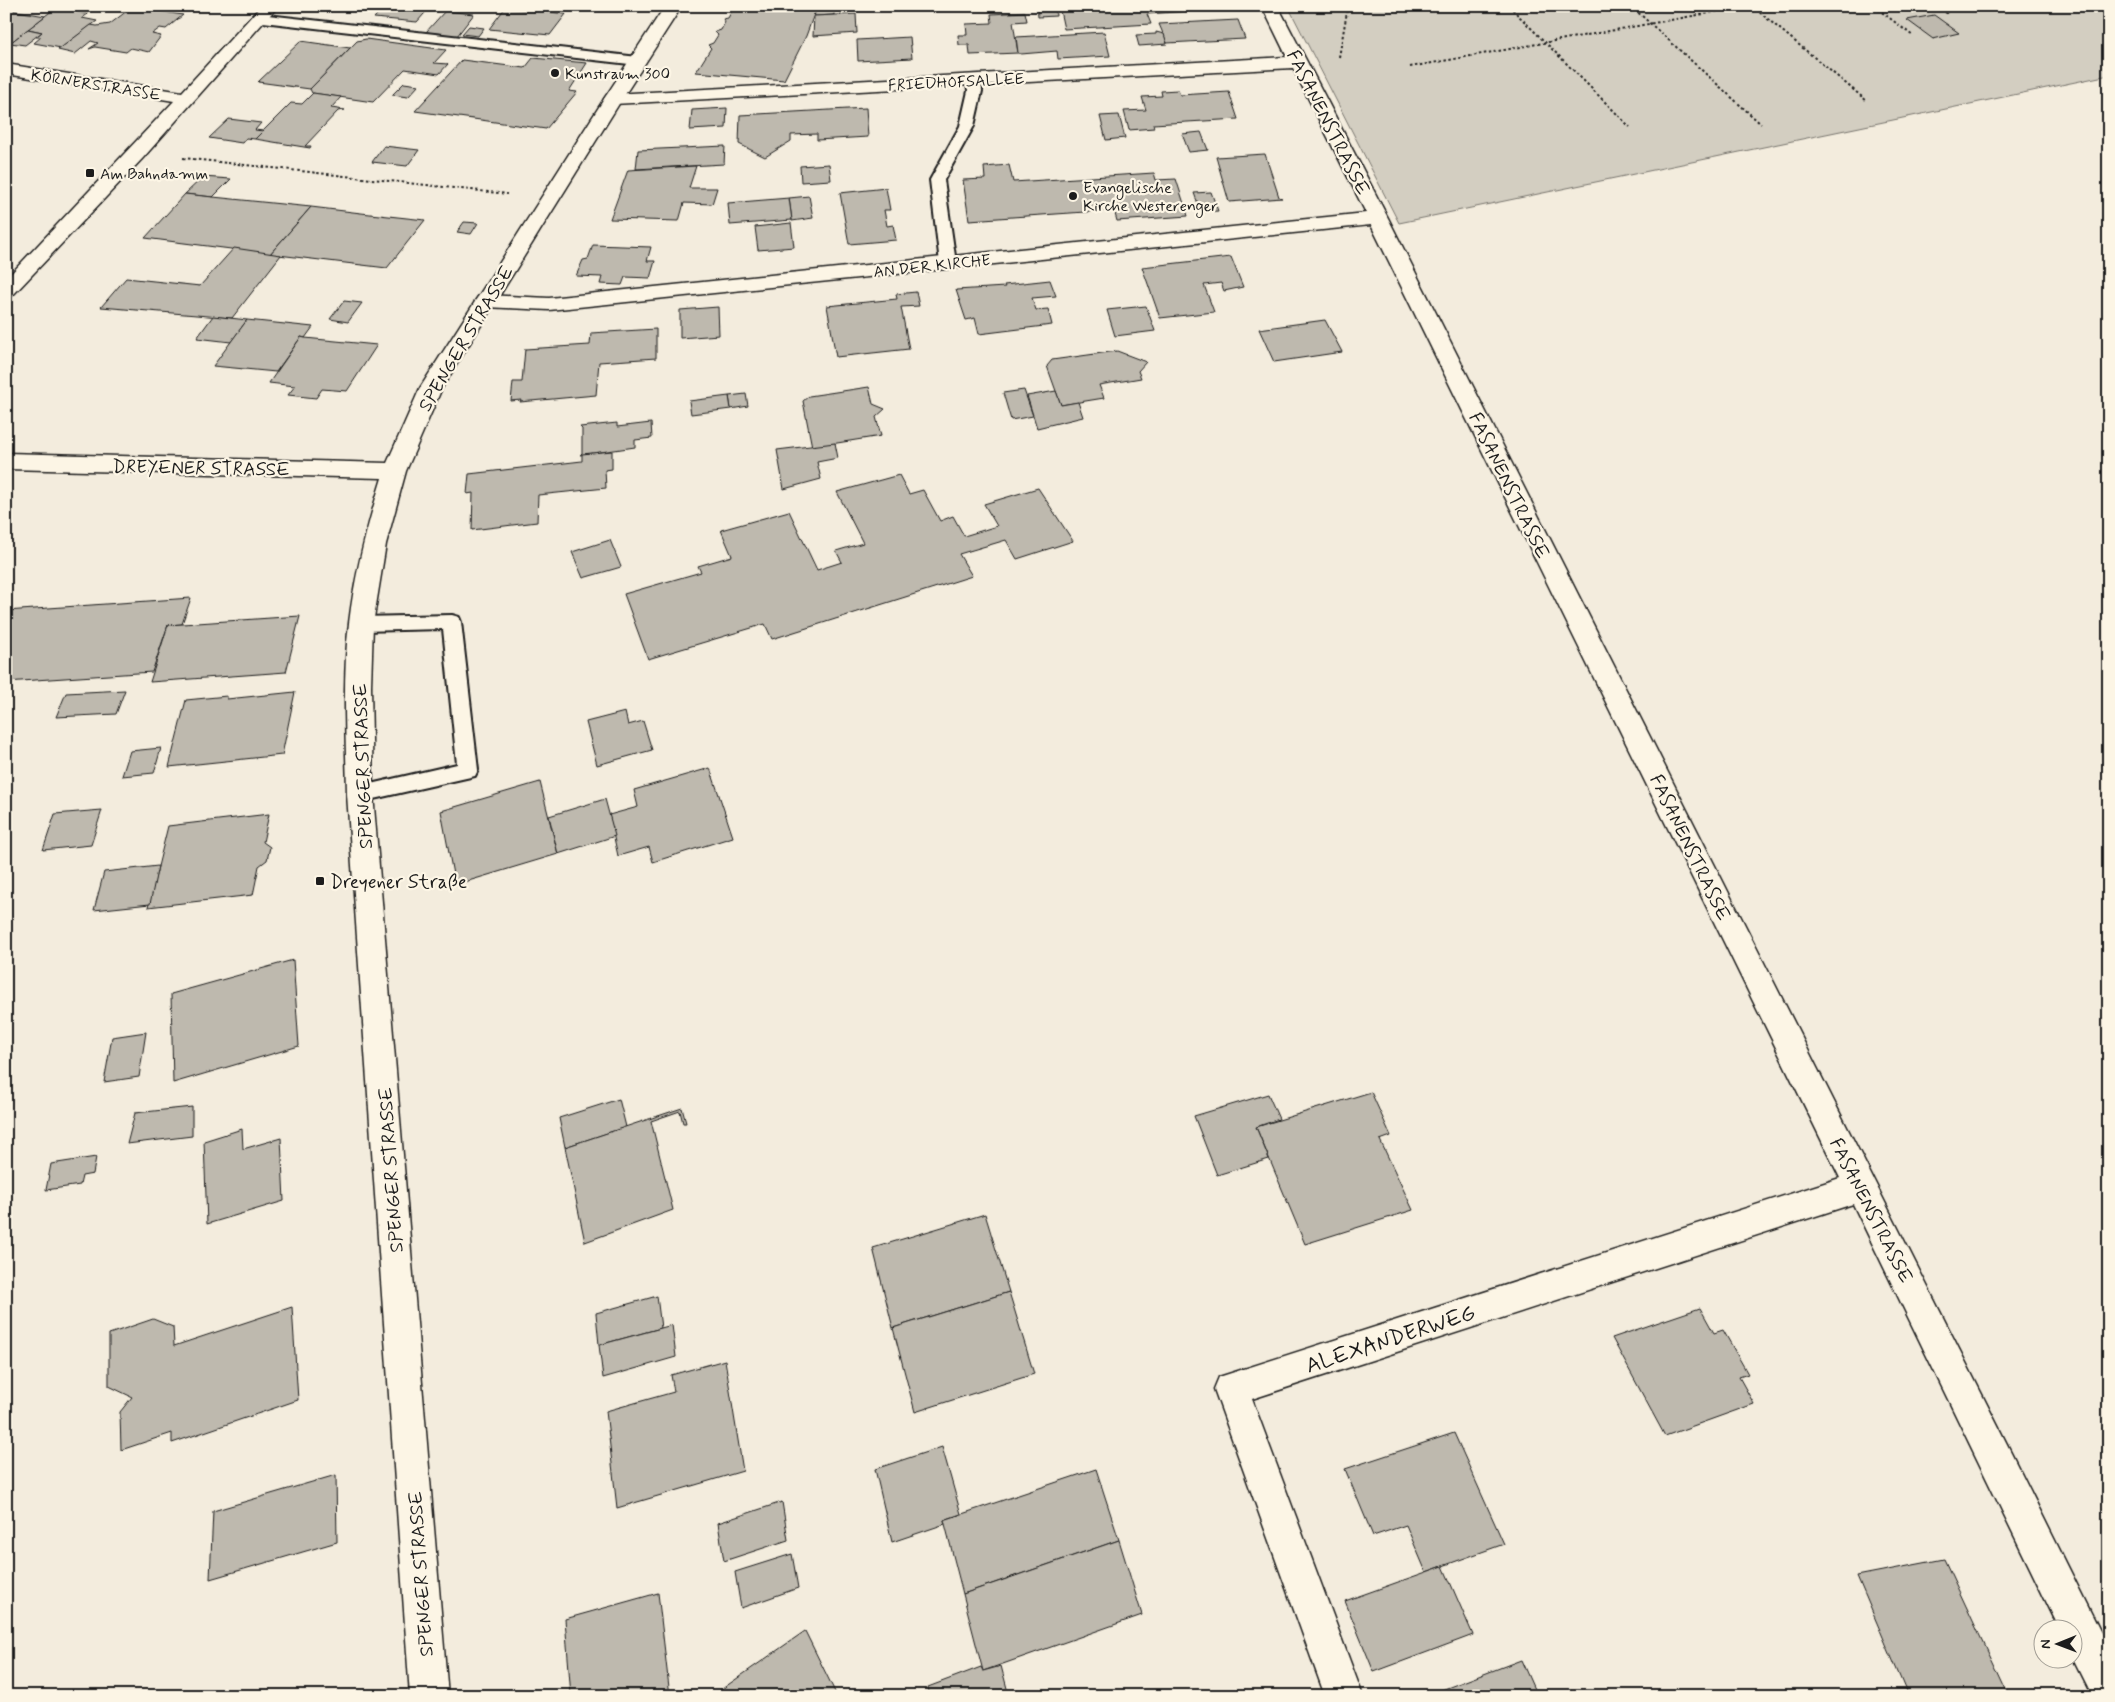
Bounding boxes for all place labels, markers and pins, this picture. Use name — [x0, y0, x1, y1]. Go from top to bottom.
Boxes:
place label: Kunstraum 300 — [565, 64, 670, 85]
marker: Kunstraum 300 — [549, 67, 561, 79]
place label: Am Bahndamm — [100, 164, 208, 185]
marker: Am Bahndamm — [84, 167, 96, 179]
place label: Evangelische Kirche Westerenger — [1083, 178, 1218, 218]
marker: Evangelische Kirche Westerenger — [1067, 190, 1079, 202]
place label: Dreyener Straße — [330, 870, 467, 895]
marker: Dreyener Straße — [314, 875, 326, 887]

